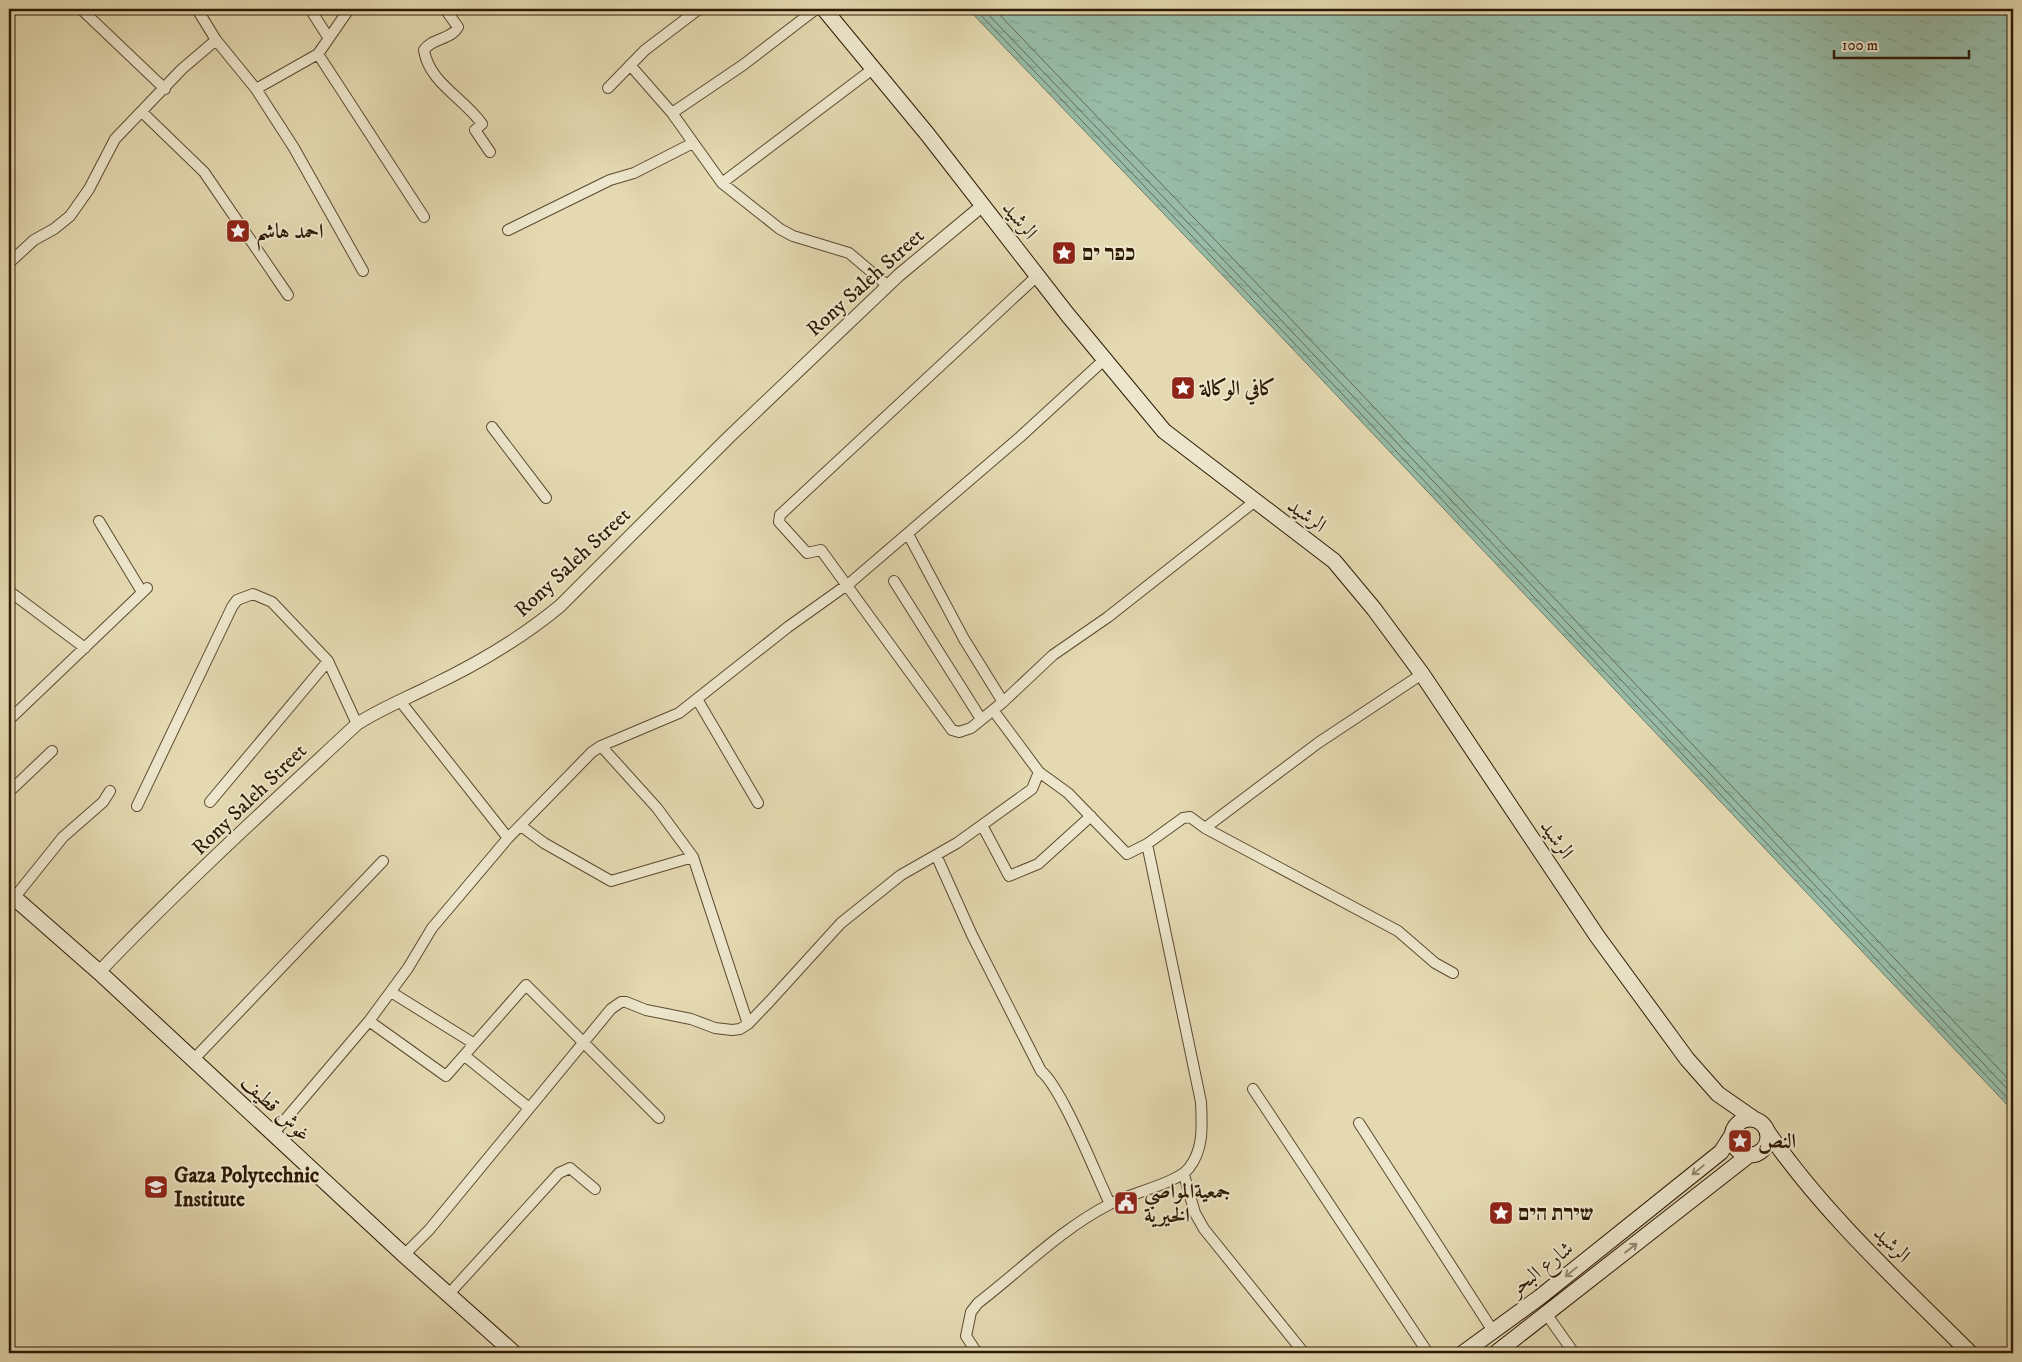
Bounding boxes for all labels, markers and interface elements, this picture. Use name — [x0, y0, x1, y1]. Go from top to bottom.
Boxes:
scale bar — [1834, 28, 1970, 60]
text: 100 m — [1842, 36, 1878, 55]
street label: الرشيد — [996, 196, 1042, 245]
place icon: احمد هاشم — [225, 218, 251, 244]
place label: احمد هاشم — [256, 219, 324, 251]
street label: Rony Saleh Street — [801, 223, 930, 342]
place icon: כפר ים — [1051, 240, 1077, 266]
place label: כפר ים — [1082, 241, 1135, 267]
place icon: كافي الوكالة — [1170, 375, 1196, 401]
place label: كافي الوكالة — [1198, 376, 1276, 406]
street label: الرشيد — [1282, 493, 1331, 539]
street label: Rony Saleh Street — [509, 502, 636, 623]
street label: Rony Saleh Street — [187, 738, 313, 861]
street label: الرشيد — [1534, 815, 1579, 864]
street label: غوش قطيف — [235, 1070, 316, 1148]
place icon: النص — [1727, 1128, 1753, 1154]
place label: النص — [1758, 1129, 1796, 1155]
place label: Gaza Polytechnic Institute — [174, 1163, 319, 1213]
one-way arrow — [1691, 1165, 1705, 1175]
school or university icon: Gaza Polytechnic Institute — [143, 1174, 169, 1200]
place label: جمعيةالمواصي الخيرية — [1144, 1179, 1230, 1229]
public building icon: جمعيةالمواصي الخيرية — [1113, 1190, 1139, 1216]
place icon: שירת הים — [1488, 1200, 1514, 1226]
place label: שירת הים — [1518, 1201, 1593, 1227]
street label: الرشيد — [1867, 1221, 1915, 1269]
street label: شارع البحر — [1503, 1236, 1581, 1306]
one-way arrow — [1624, 1243, 1637, 1254]
one-way arrow — [1565, 1266, 1578, 1277]

